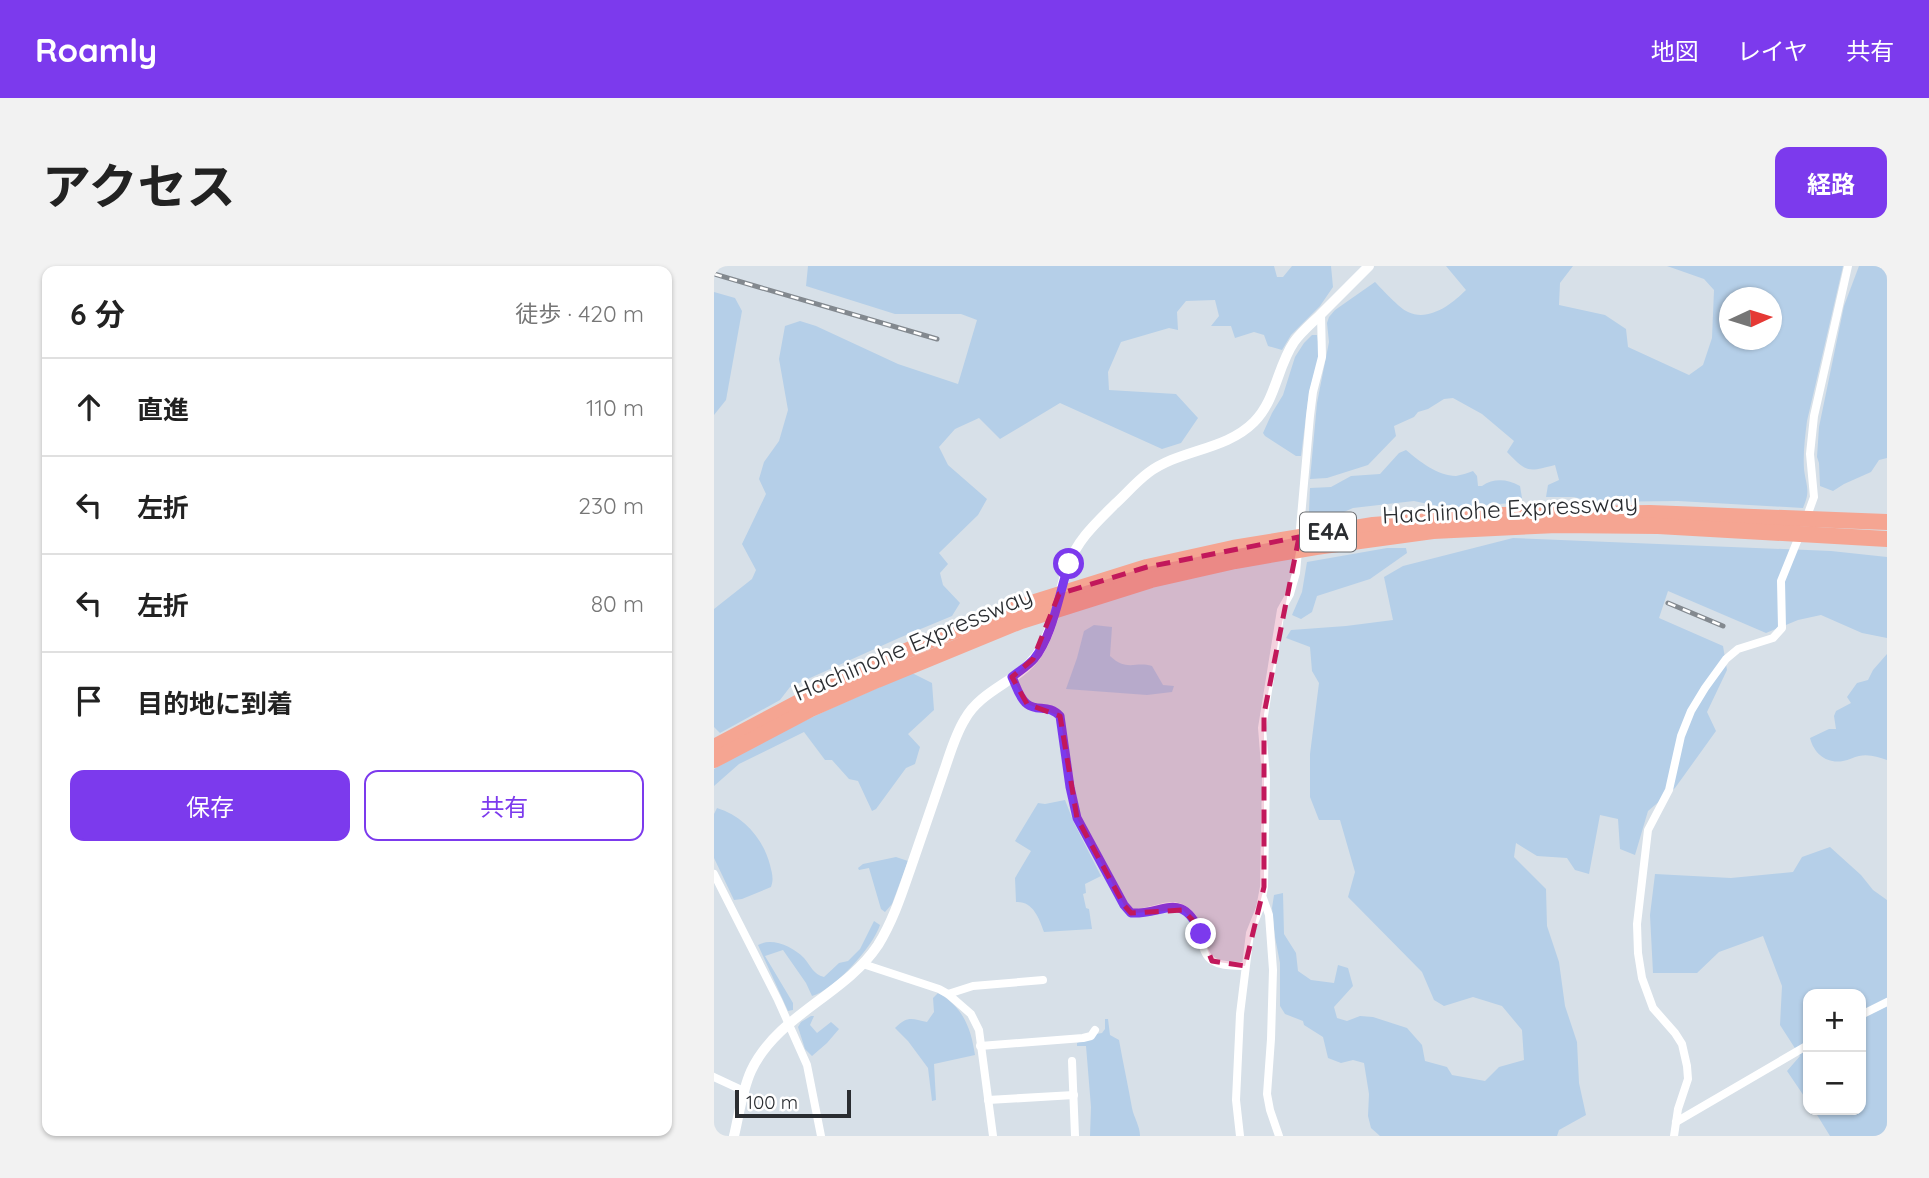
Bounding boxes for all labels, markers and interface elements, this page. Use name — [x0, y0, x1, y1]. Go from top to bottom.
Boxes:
text: Roamly — [35, 29, 157, 70]
text: 地図 — [1651, 36, 1699, 66]
text: レイヤ — [1737, 36, 1808, 66]
text: 共有 — [1846, 36, 1894, 66]
button: 経路 — [1775, 147, 1887, 218]
text: アクセス — [42, 155, 236, 216]
north arrow — [1719, 287, 1782, 350]
text: 6 分 — [70, 295, 125, 333]
text: 徒歩 · 420 m — [515, 299, 644, 328]
icon: ahead — [70, 388, 108, 426]
text: 直進 — [137, 393, 189, 426]
text: 110 m — [586, 393, 644, 422]
icon: left — [70, 486, 108, 524]
street label: Hachinohe Expressway — [1381, 486, 1639, 530]
text: 左折 — [137, 491, 189, 524]
text: 230 m — [578, 491, 644, 520]
road number: E4A — [1300, 512, 1356, 552]
route start — [1053, 548, 1084, 579]
street label: Hachinohe Expressway — [789, 579, 1036, 707]
icon: left — [70, 584, 108, 622]
text: 左折 — [137, 589, 189, 622]
text: 80 m — [591, 589, 644, 618]
icon: arrive — [70, 682, 108, 720]
text: 目的地に到着 — [137, 687, 293, 720]
button: 保存 — [70, 770, 350, 841]
button: 共有 — [364, 770, 644, 841]
route end — [1185, 918, 1216, 949]
map controls — [1803, 989, 1866, 1115]
button: + — [1803, 989, 1866, 1052]
button: − — [1803, 1052, 1866, 1115]
scale bar — [735, 1087, 850, 1119]
text: 100 m — [746, 1090, 798, 1114]

